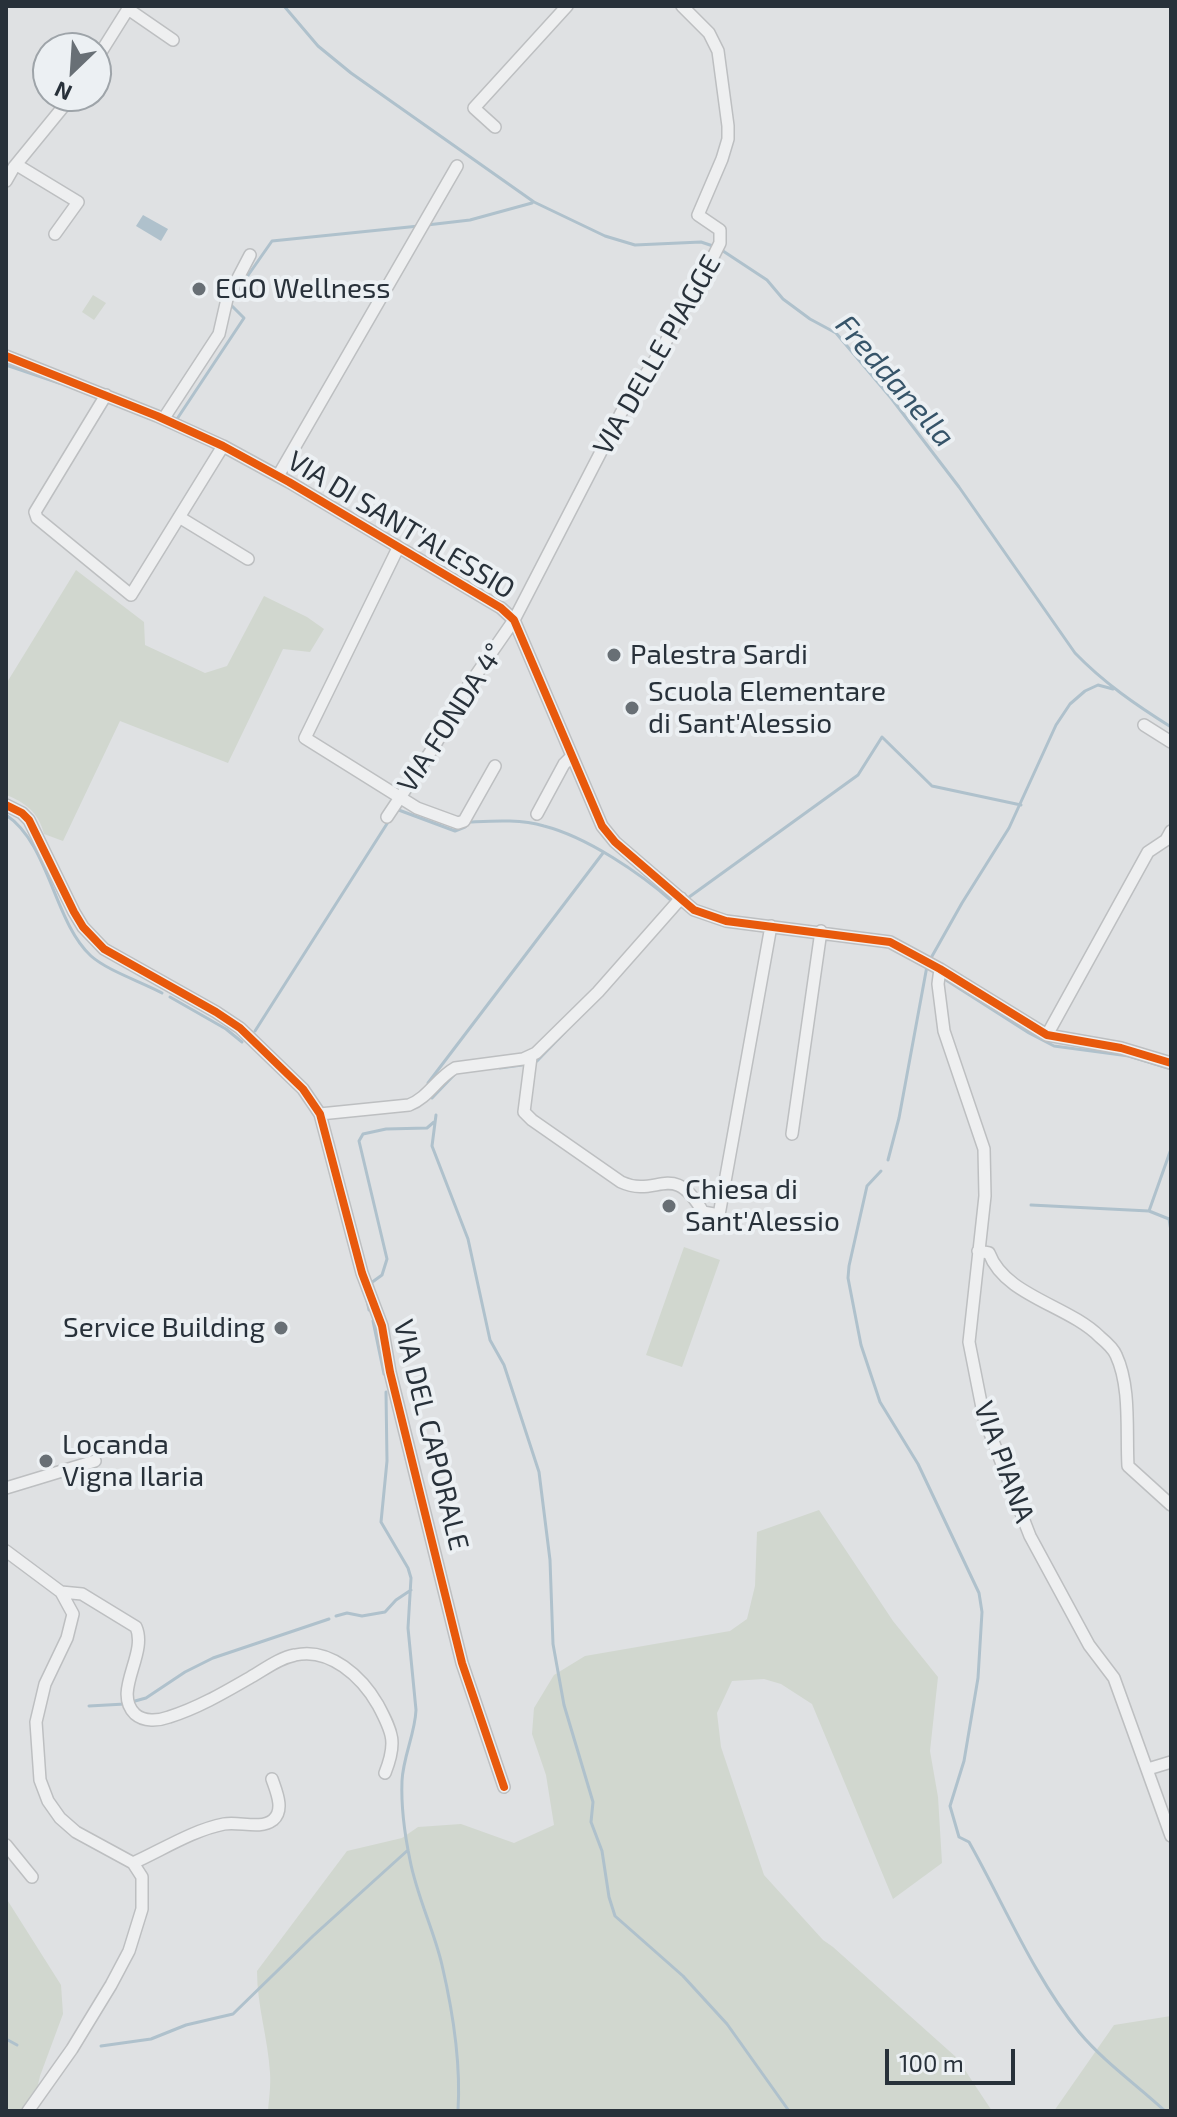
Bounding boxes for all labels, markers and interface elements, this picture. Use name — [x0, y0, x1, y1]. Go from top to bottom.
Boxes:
north arrow — [32, 32, 112, 112]
text: N — [50, 77, 75, 107]
street label: VIA DELLE PIAGGE — [586, 249, 728, 461]
place label: EGO Wellness — [215, 272, 391, 306]
marker: EGO Wellness — [190, 280, 208, 298]
water label: Freddanella — [828, 308, 962, 454]
street label: VIA DI SANT'ALESSIO — [281, 444, 521, 606]
street label: VIA FONDA 4° — [390, 637, 512, 799]
place label: Palestra Sardi — [630, 638, 808, 672]
marker: Palestra Sardi — [605, 646, 623, 664]
place label: Scuola Elementare di Sant'Alessio — [648, 675, 886, 741]
marker: Scuola Elementare di Sant'Alessio — [623, 699, 641, 717]
place label: Chiesa di Sant'Alessio — [685, 1173, 840, 1239]
marker: Chiesa di Sant'Alessio — [660, 1197, 678, 1215]
place label: Service Building — [63, 1311, 265, 1345]
street label: VIA DEL CAPORALE — [386, 1316, 476, 1554]
marker: Service Building — [272, 1319, 290, 1337]
street label: VIA PIANA — [967, 1397, 1041, 1527]
place label: Locanda Vigna Ilaria — [62, 1428, 204, 1494]
marker: Locanda Vigna Ilaria — [37, 1452, 55, 1470]
scale bar — [889, 2033, 1019, 2083]
text: 100 m — [899, 2048, 964, 2077]

